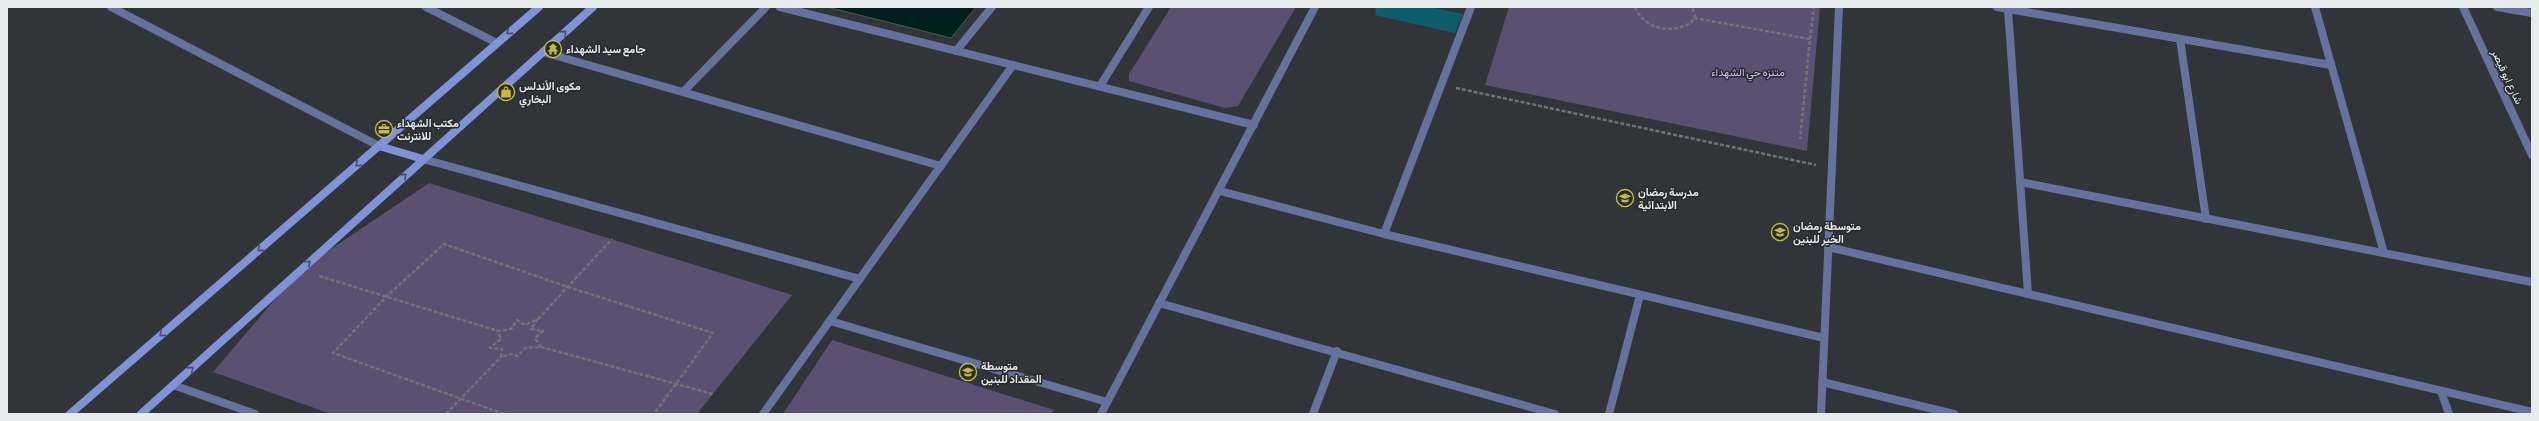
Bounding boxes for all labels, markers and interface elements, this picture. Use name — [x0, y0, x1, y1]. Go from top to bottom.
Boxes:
one-way arrow — [506, 28, 514, 35]
one-way arrow — [559, 31, 567, 38]
temple icon: جامع سيد الشهداء — [543, 39, 563, 59]
place label: جامع سيد الشهداء — [566, 43, 646, 57]
street label: شارع ابو قيصر — [2487, 47, 2526, 107]
park label: متنزه حي الشهداء — [1711, 66, 1785, 82]
place label: مكوى الأندلس البخاري — [519, 80, 581, 108]
shop icon: مكوى الأندلس البخاري — [496, 82, 516, 102]
place label: مكتب الشهداء للانترنت — [397, 117, 459, 143]
office icon: مكتب الشهداء للانترنت — [374, 119, 394, 139]
one-way arrow — [355, 159, 363, 166]
one-way arrow — [399, 173, 407, 181]
place label: مدرسة رمضان الابتدائية — [1638, 186, 1699, 212]
school or university icon: مدرسة رمضان الابتدائية — [1615, 188, 1635, 208]
place label: متوسطة رمضان الخير للبنين — [1793, 220, 1861, 246]
school or university icon: متوسطة رمضان الخير للبنين — [1770, 222, 1790, 242]
one-way arrow — [257, 244, 265, 251]
one-way arrow — [303, 261, 311, 268]
one-way arrow — [159, 330, 167, 337]
place label: متوسطة المقداد للبنين — [981, 360, 1042, 386]
school or university icon: متوسطة المقداد للبنين — [958, 362, 978, 382]
one-way arrow — [186, 367, 193, 374]

